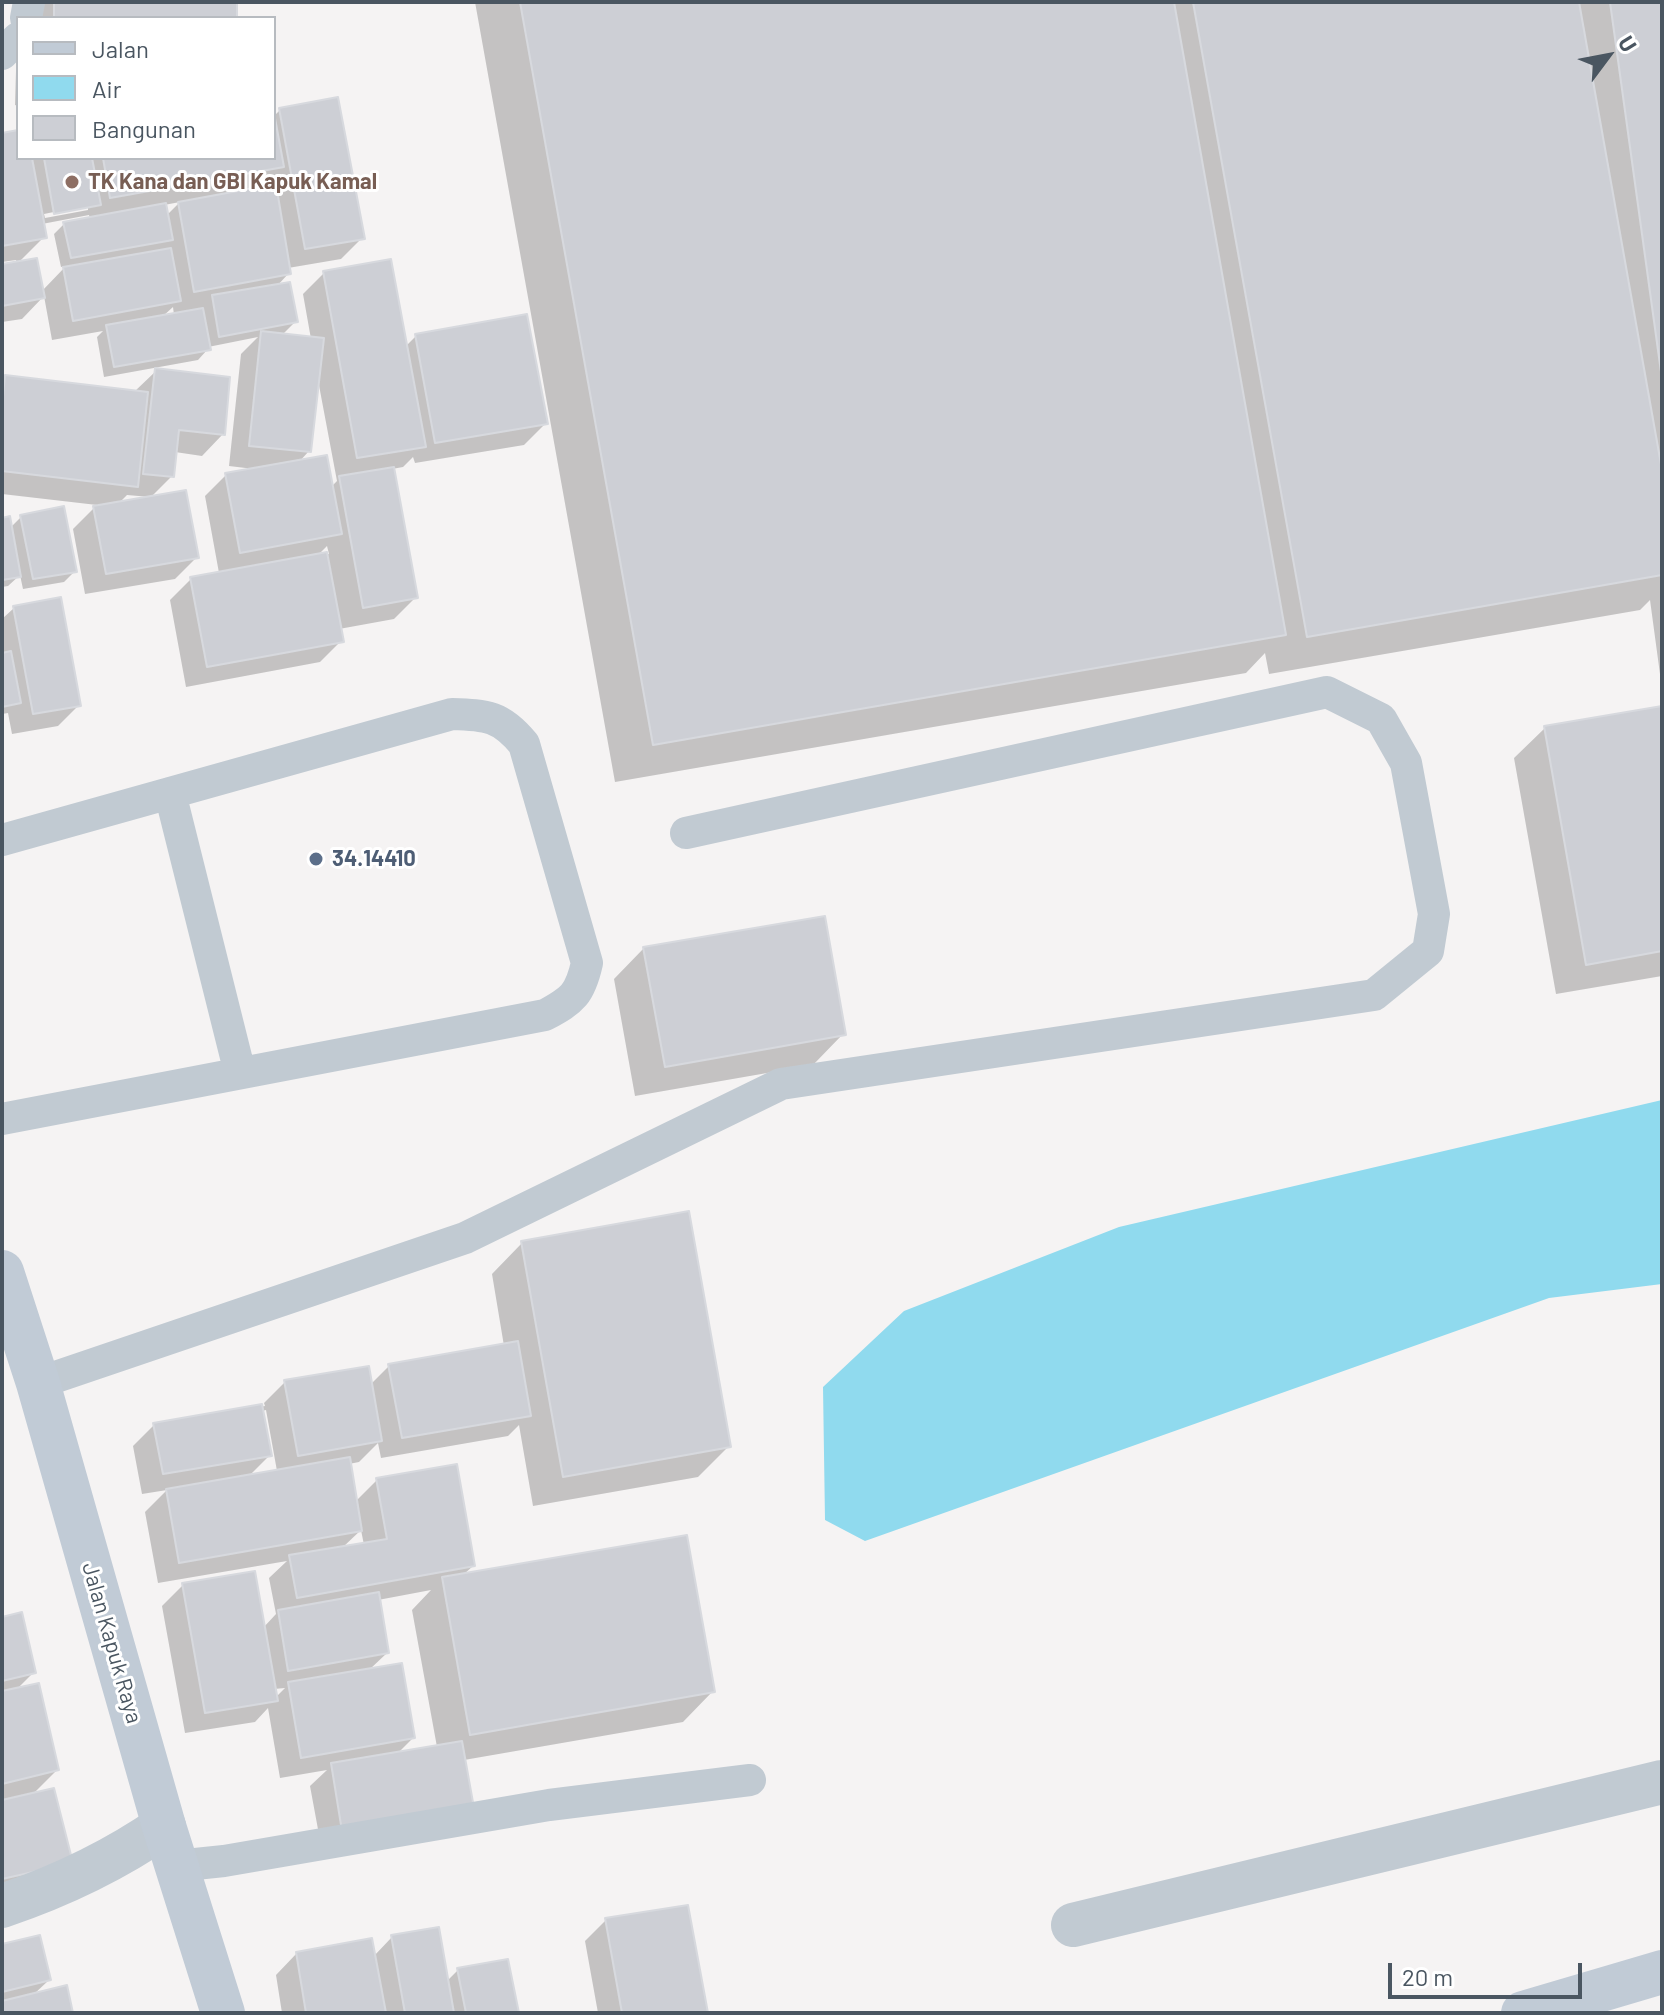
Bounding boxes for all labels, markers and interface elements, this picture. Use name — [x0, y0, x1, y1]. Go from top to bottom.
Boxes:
legend — [16, 16, 276, 160]
north arrow — [1568, 16, 1648, 96]
text: U — [1614, 31, 1643, 56]
text: Jalan — [92, 34, 149, 63]
text: Air — [92, 74, 121, 103]
text: Bangunan — [92, 114, 196, 143]
place label: TK Kana dan GBI Kapuk Kamal — [88, 169, 377, 195]
marker: TK Kana dan GBI Kapuk Kamal — [63, 173, 81, 191]
place label: 34.14410 — [332, 846, 416, 872]
marker: 34.14410 — [307, 850, 325, 868]
street label: Jalan Kapuk Raya — [76, 1559, 148, 1727]
scale bar — [1392, 1947, 1586, 1997]
text: 20 m — [1402, 1962, 1453, 1991]

